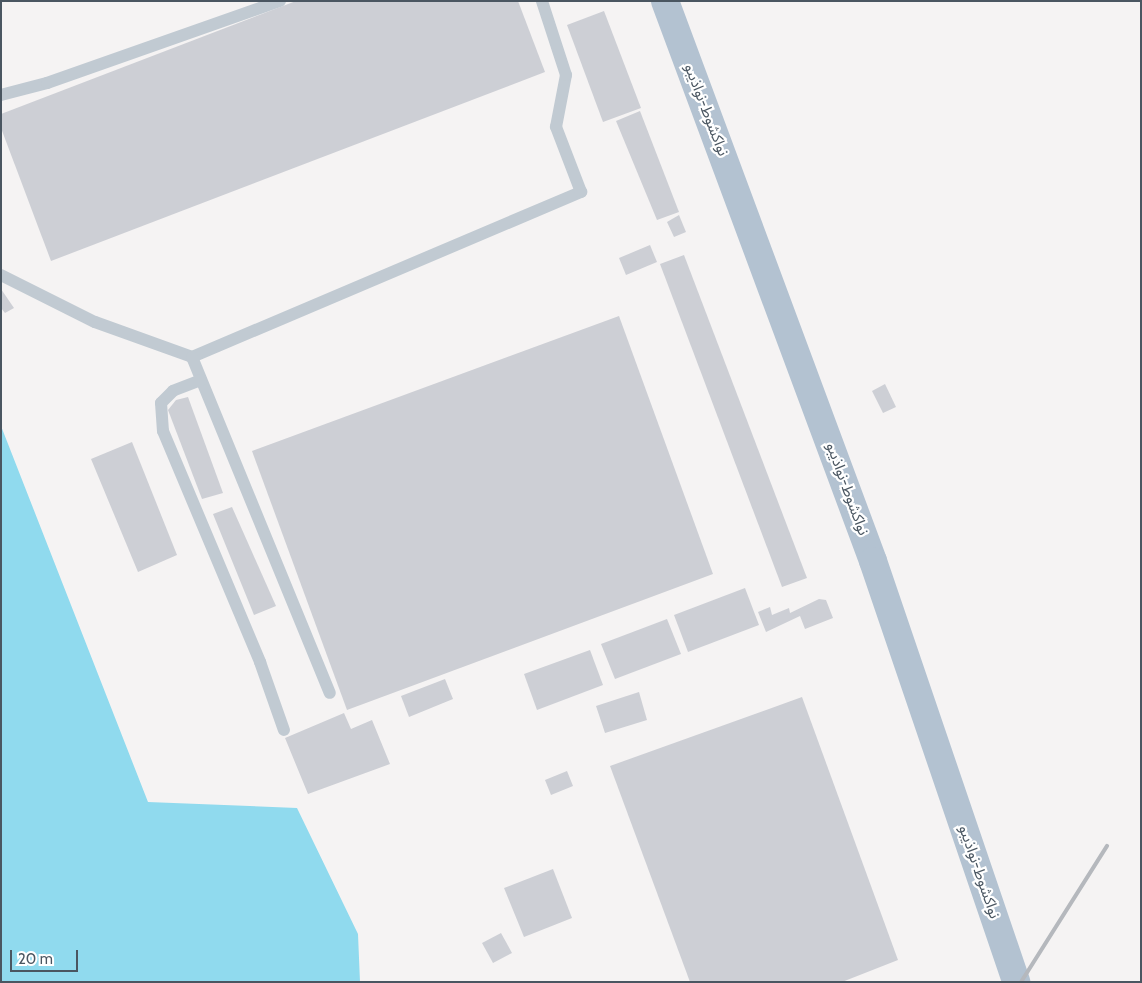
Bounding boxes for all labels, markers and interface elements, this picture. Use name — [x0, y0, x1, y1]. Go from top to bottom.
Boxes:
street label: نواكشوط-نواذيبو — [680, 61, 732, 159]
street label: نواكشوط-نواذيبو — [822, 440, 872, 538]
street label: نواكشوط-نواذيبو — [955, 823, 1003, 921]
scale bar — [12, 940, 80, 972]
text: 20 m — [18, 950, 53, 968]

